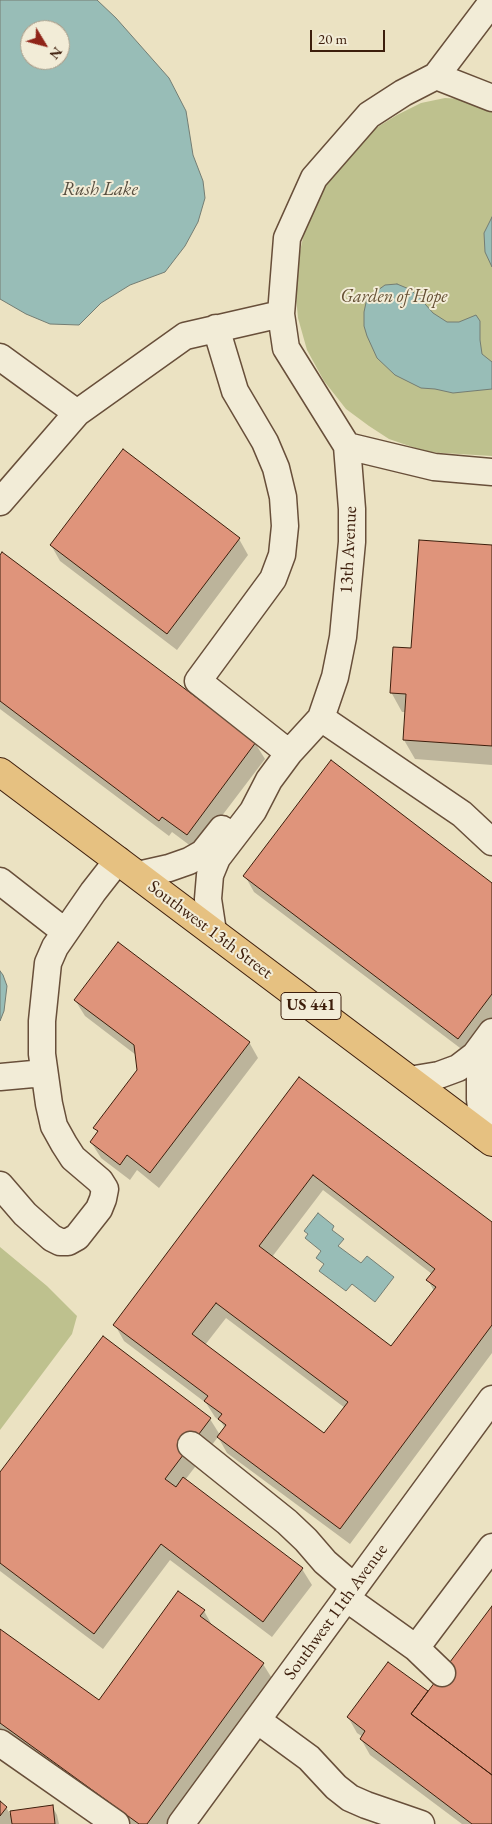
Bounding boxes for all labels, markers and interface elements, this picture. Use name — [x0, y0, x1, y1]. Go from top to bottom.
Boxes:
north arrow — [20, 20, 70, 70]
scale bar — [312, 20, 387, 52]
text: 20 m — [318, 29, 347, 48]
text: N — [46, 43, 67, 63]
water label: Rush Lake — [62, 179, 138, 201]
park label: Garden of Hope — [341, 286, 447, 308]
street label: 13th Avenue — [336, 506, 362, 594]
street label: Southwest 13th Street — [143, 876, 277, 984]
road number: US 441 — [281, 992, 341, 1019]
street label: Southwest 11th Avenue — [279, 1540, 393, 1684]

